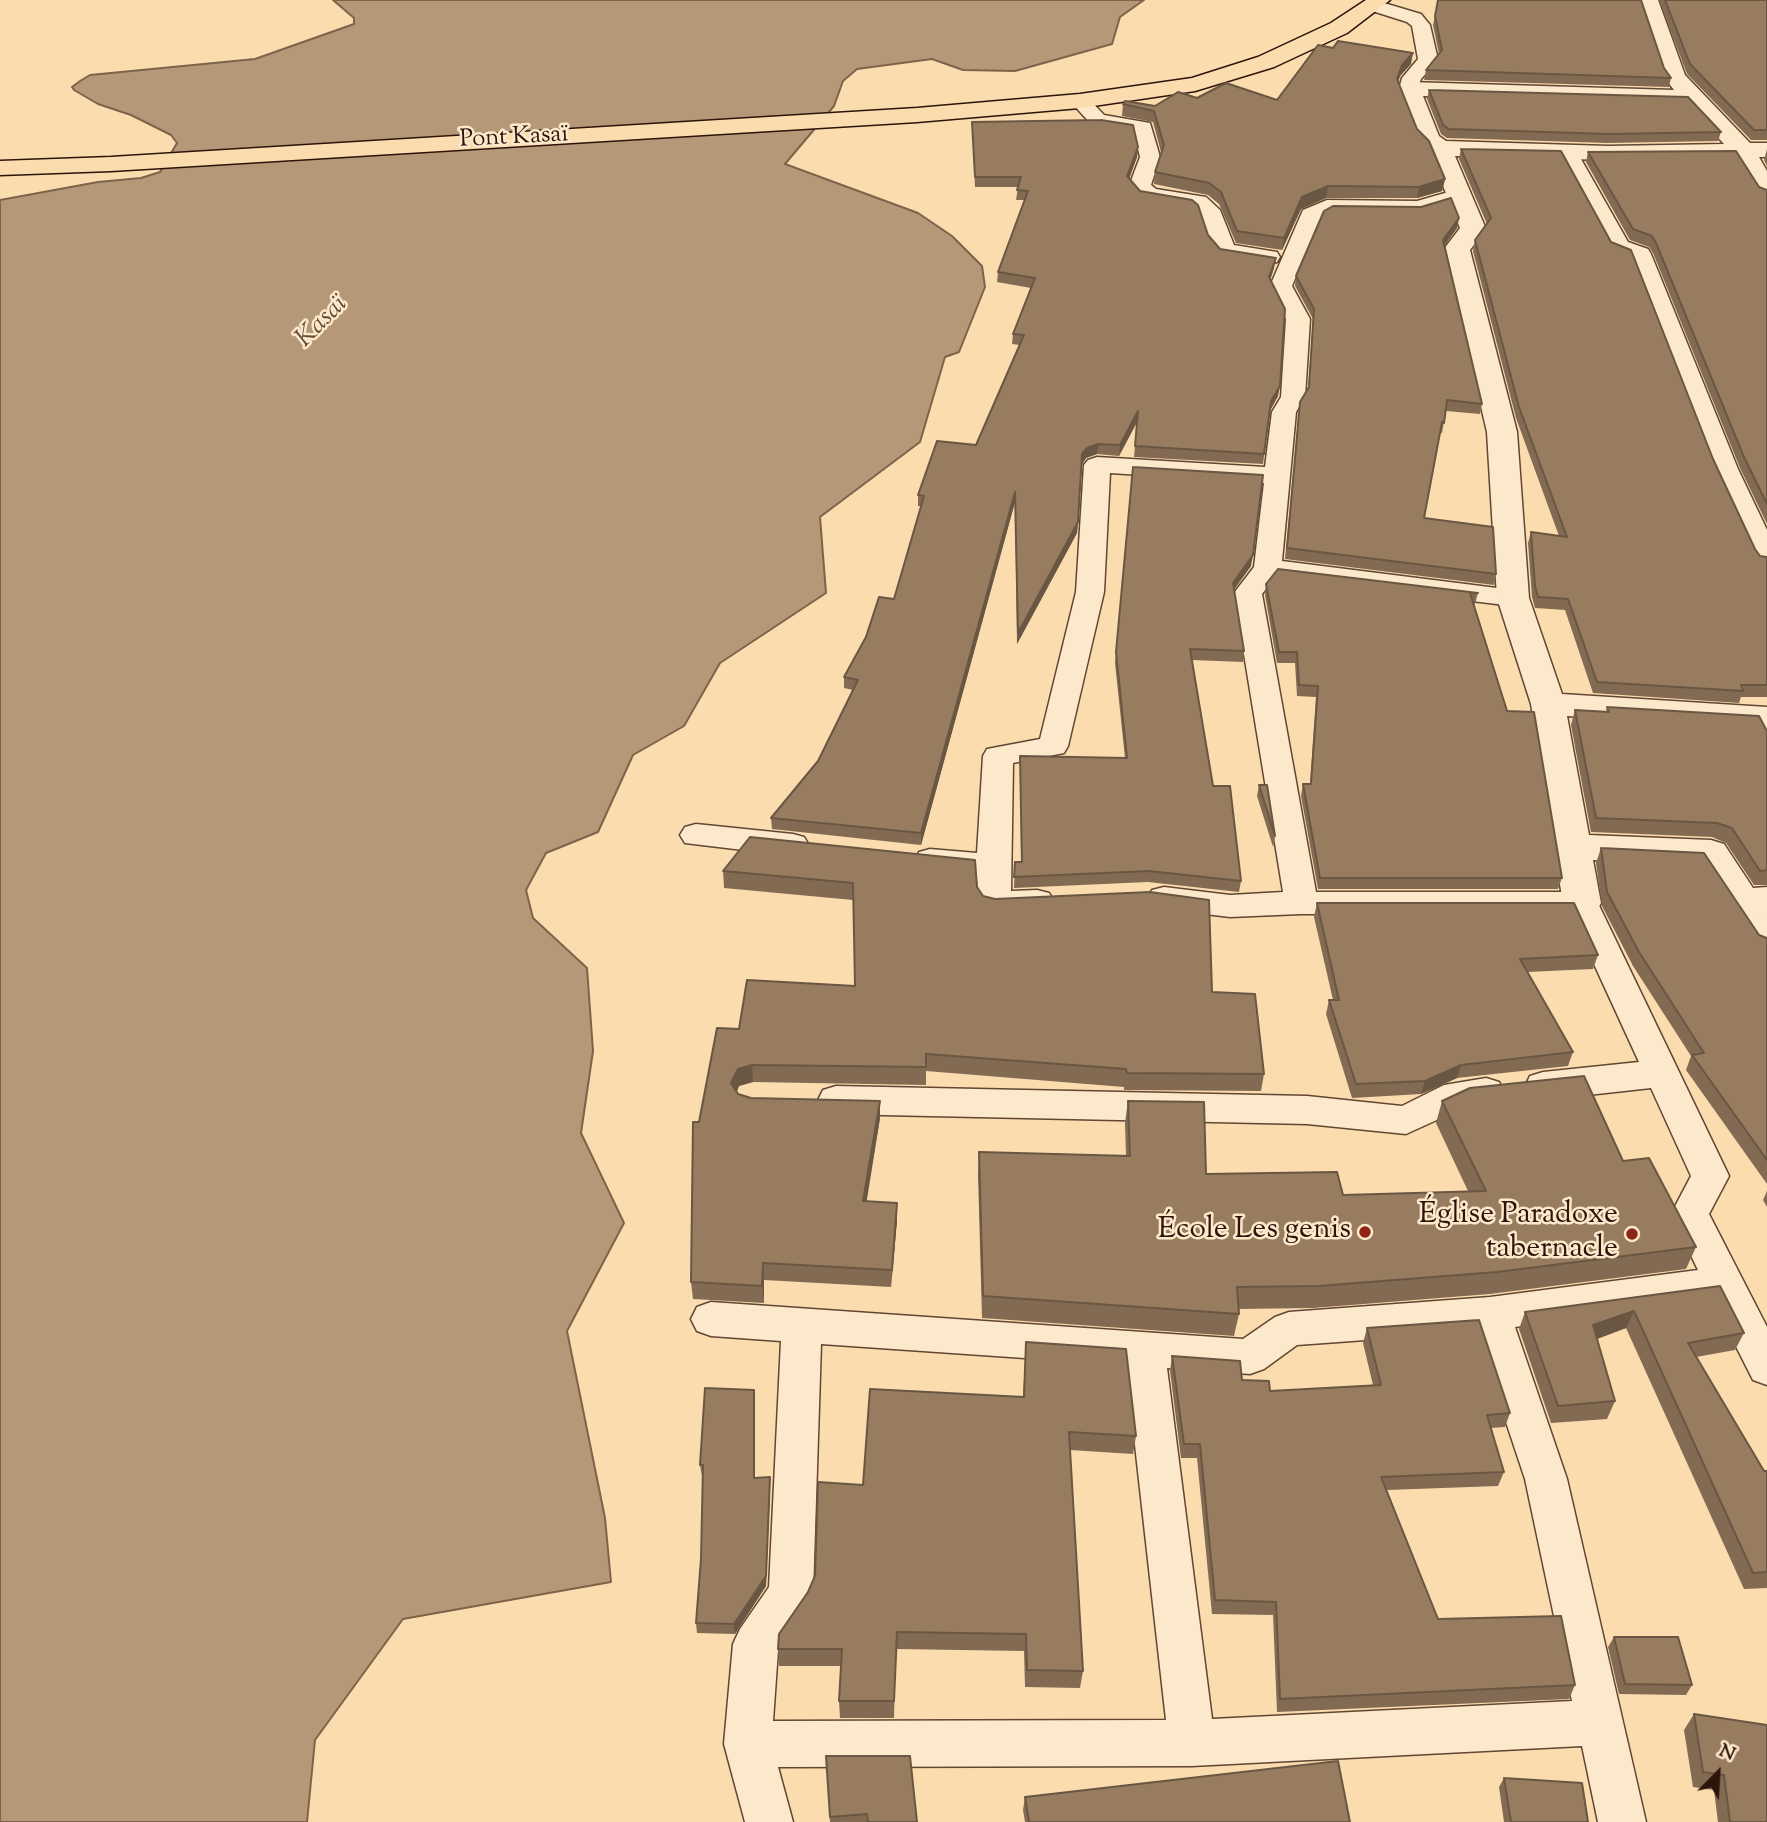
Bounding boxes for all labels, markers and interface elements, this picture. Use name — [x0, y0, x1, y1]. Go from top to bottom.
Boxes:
street label: Pont Kasaï — [459, 122, 569, 156]
water label: Kasaï — [291, 291, 355, 355]
place label: Église Paradoxe tabernacle — [1419, 1199, 1618, 1270]
place label: École Les genis — [1158, 1214, 1351, 1250]
marker: École Les genis — [1357, 1224, 1373, 1240]
marker: Église Paradoxe tabernacle — [1624, 1226, 1640, 1242]
north arrow — [1683, 1738, 1753, 1808]
text: N — [1714, 1738, 1739, 1769]

